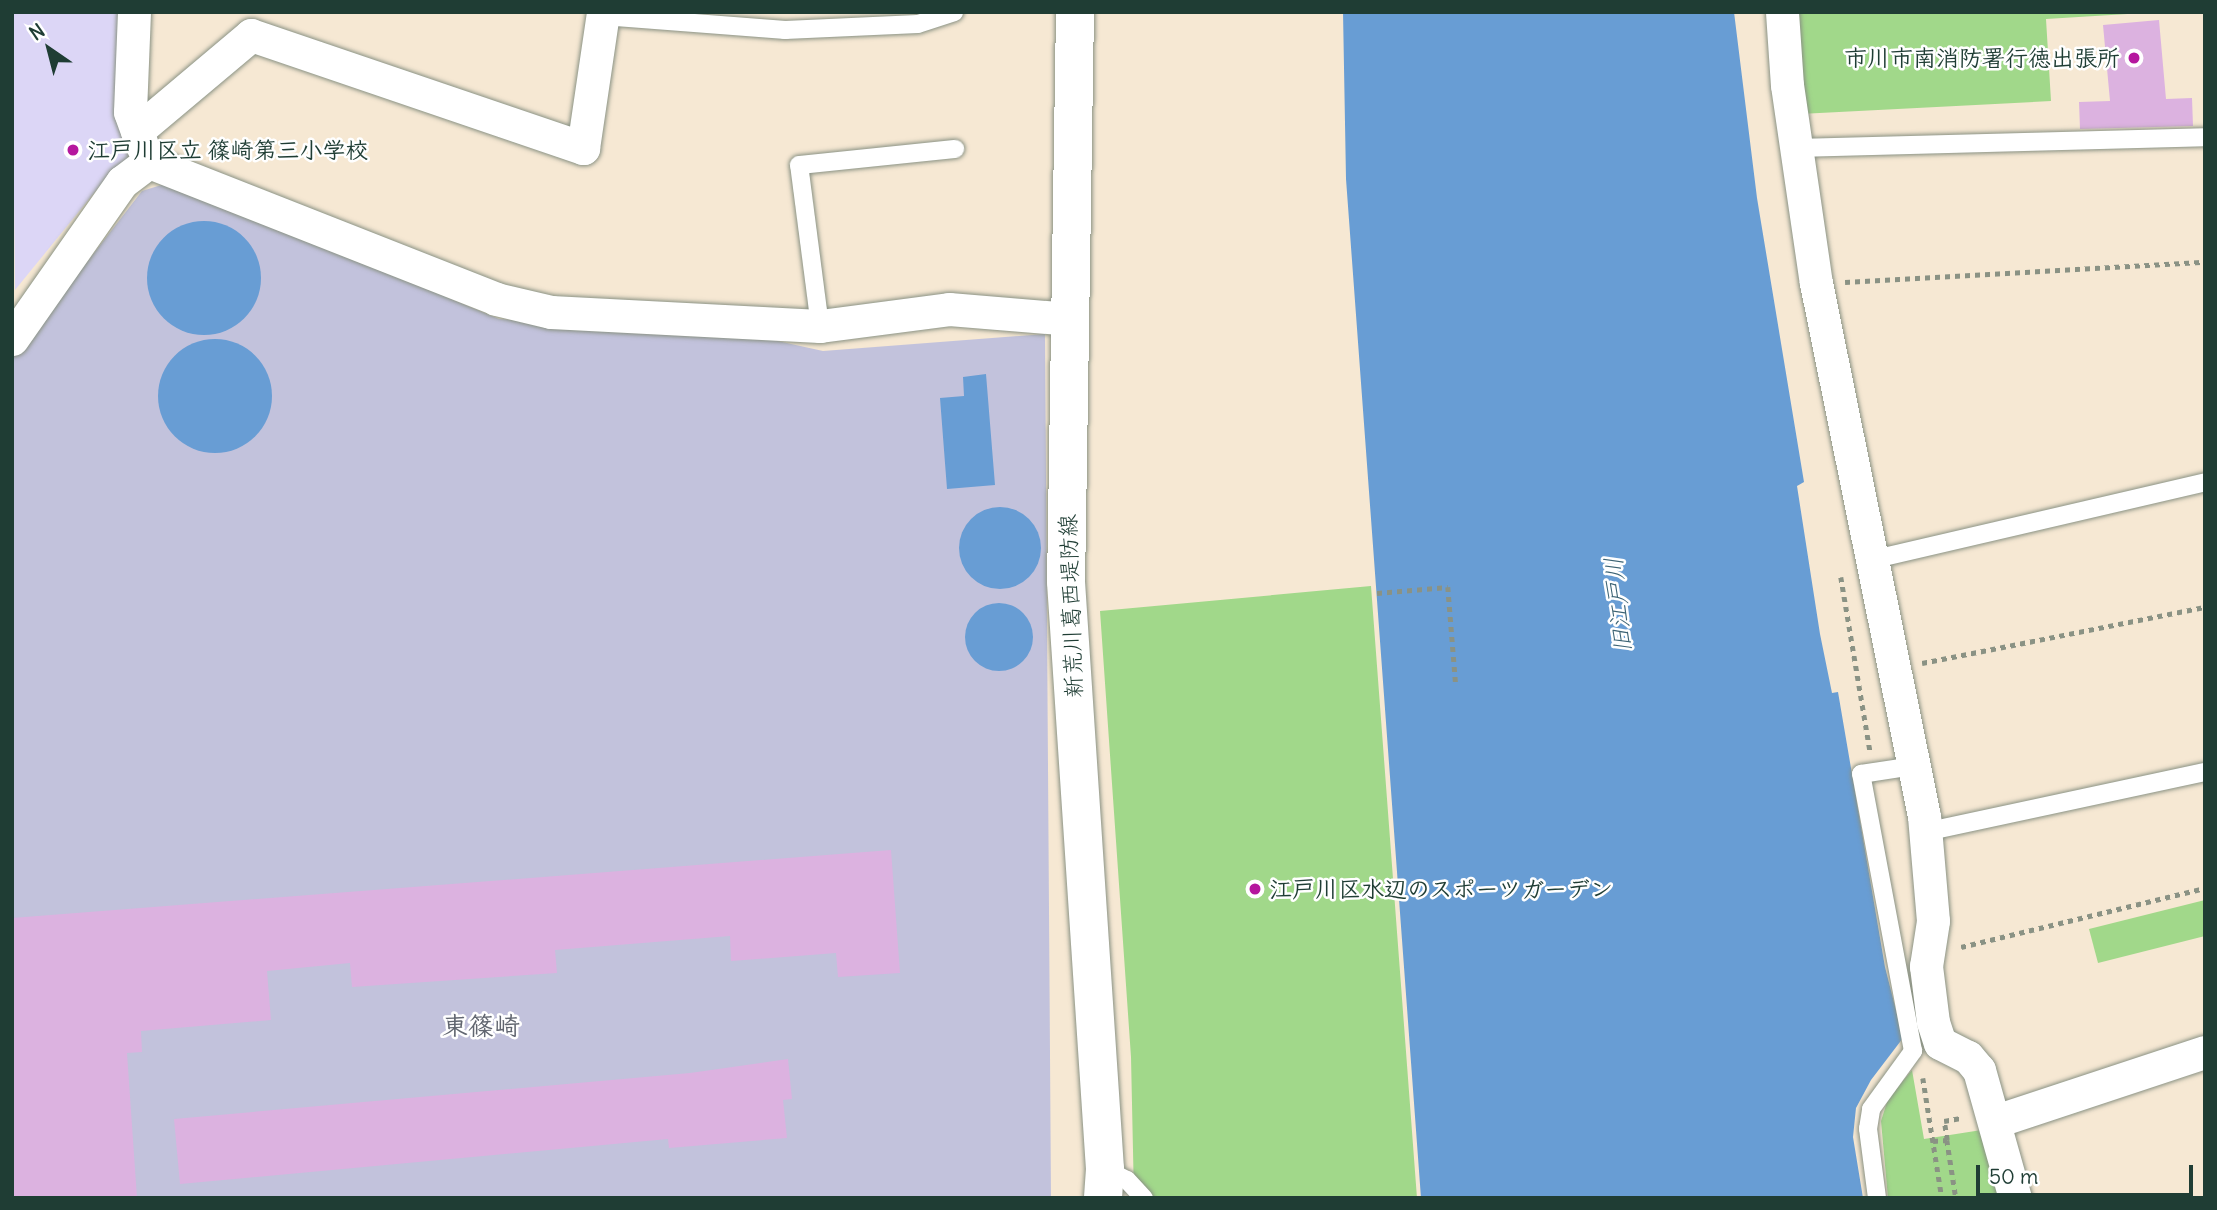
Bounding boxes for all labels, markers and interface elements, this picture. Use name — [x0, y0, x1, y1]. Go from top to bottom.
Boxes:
north arrow — [14, 14, 84, 84]
text: N — [25, 18, 49, 45]
place label: 市川市南消防署行徳出張所 — [1844, 44, 2120, 72]
marker: 市川市南消防署行徳出張所 — [2126, 50, 2142, 66]
place label: 江戸川区立 篠崎第三小学校 — [87, 136, 368, 164]
marker: 江戸川区立 篠崎第三小学校 — [65, 142, 81, 158]
street label: 新荒川葛西堤防線 — [1054, 514, 1088, 698]
water label: 旧江戸川 — [1599, 556, 1637, 654]
place label: 江戸川区水辺のスポーツガーデン — [1269, 875, 1614, 903]
marker: 江戸川区水辺のスポーツガーデン — [1247, 881, 1263, 897]
district label: 東篠崎 — [442, 1010, 520, 1042]
scale bar — [1979, 1150, 2196, 1194]
text: 50 m — [1989, 1163, 2038, 1190]

